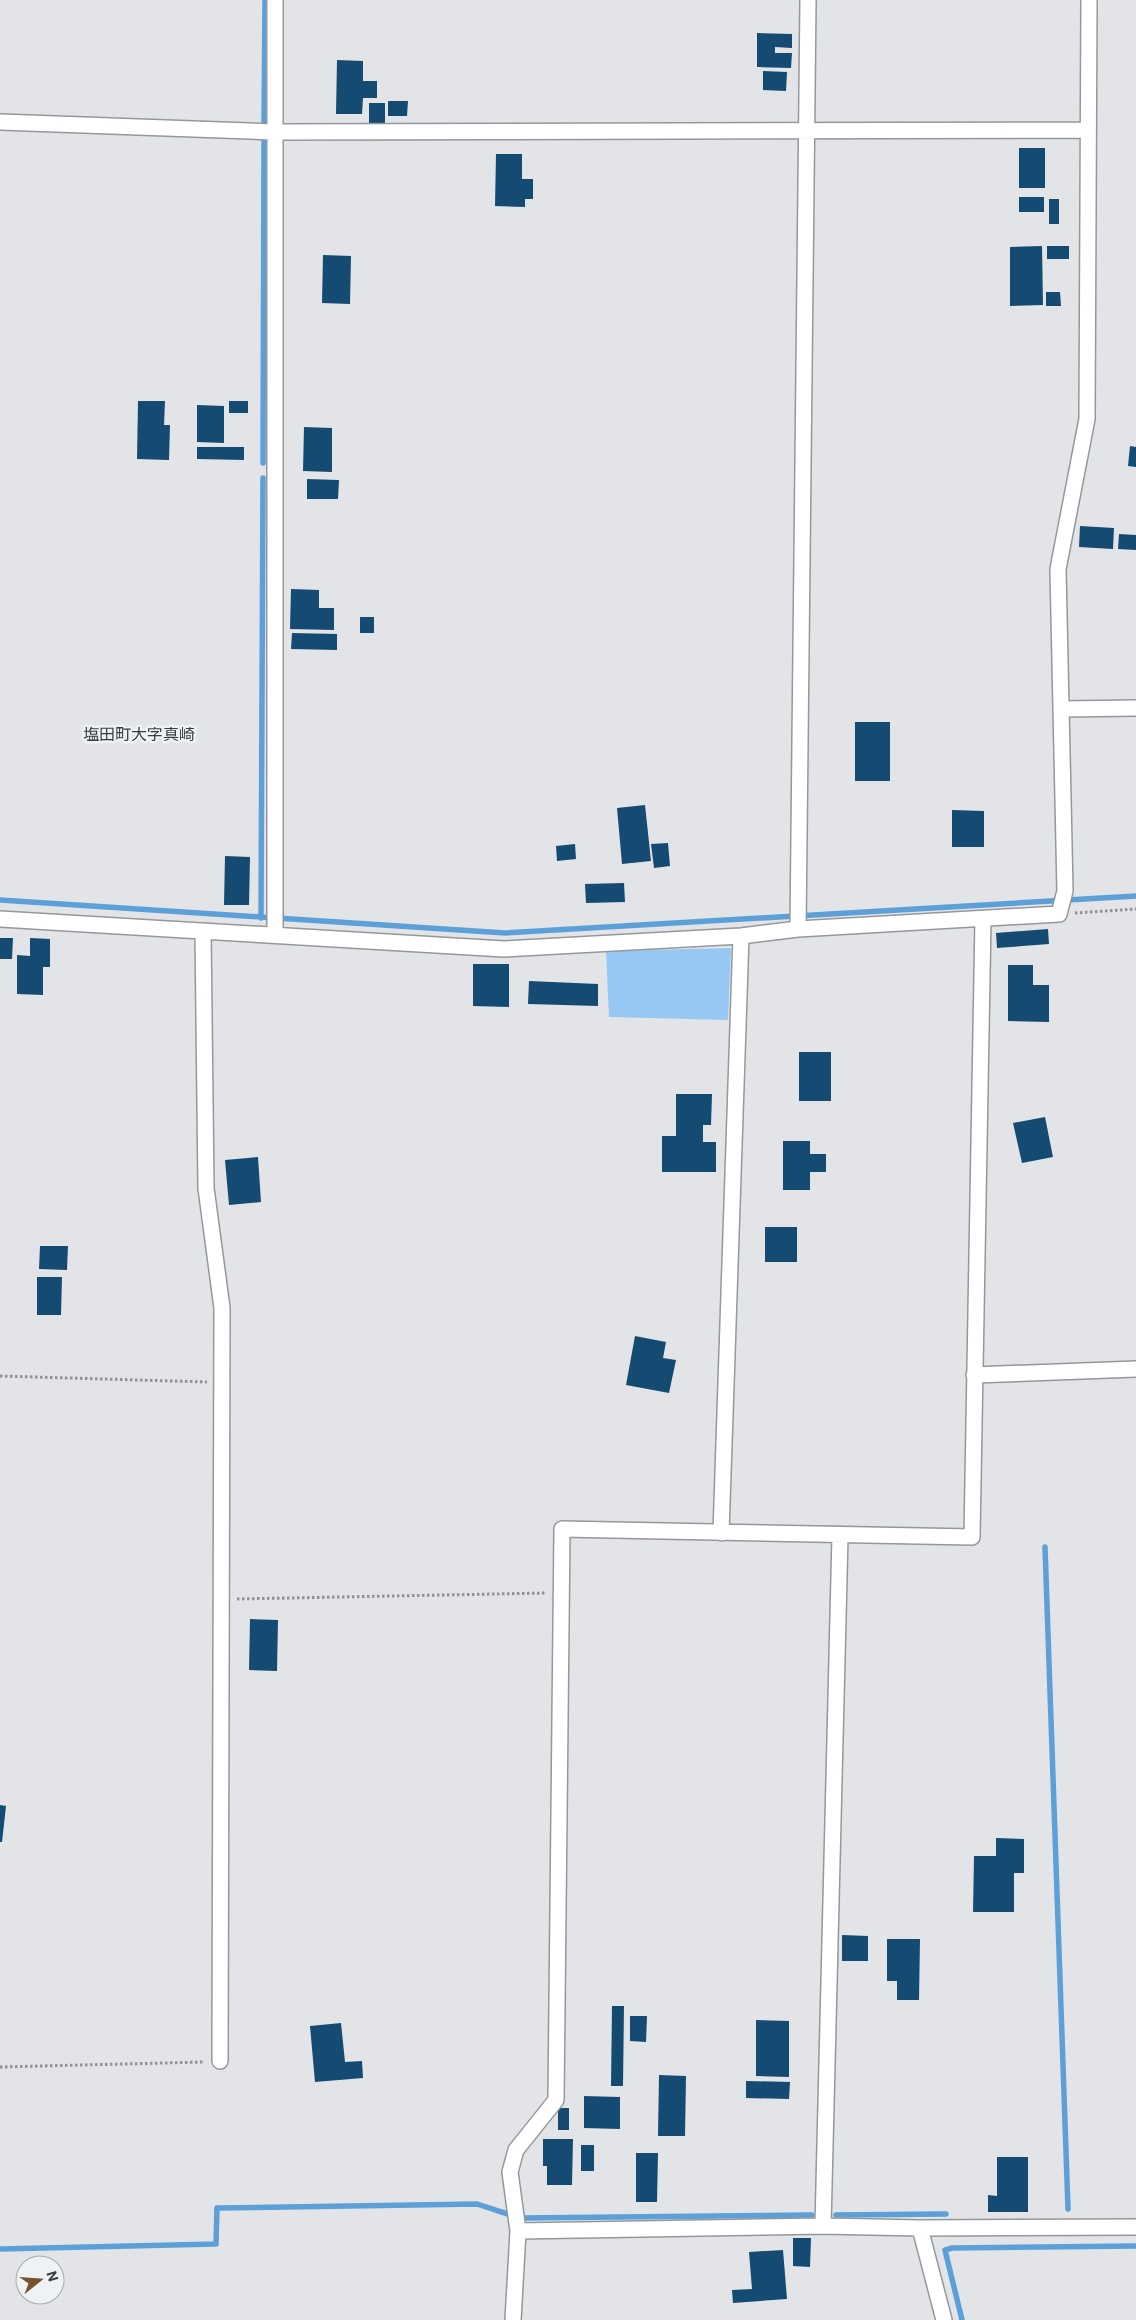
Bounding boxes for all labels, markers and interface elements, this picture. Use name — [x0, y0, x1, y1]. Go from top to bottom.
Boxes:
district label: 塩田町大字真崎 — [83, 725, 195, 744]
north arrow — [15, 2255, 65, 2305]
text: N — [43, 2269, 62, 2283]

